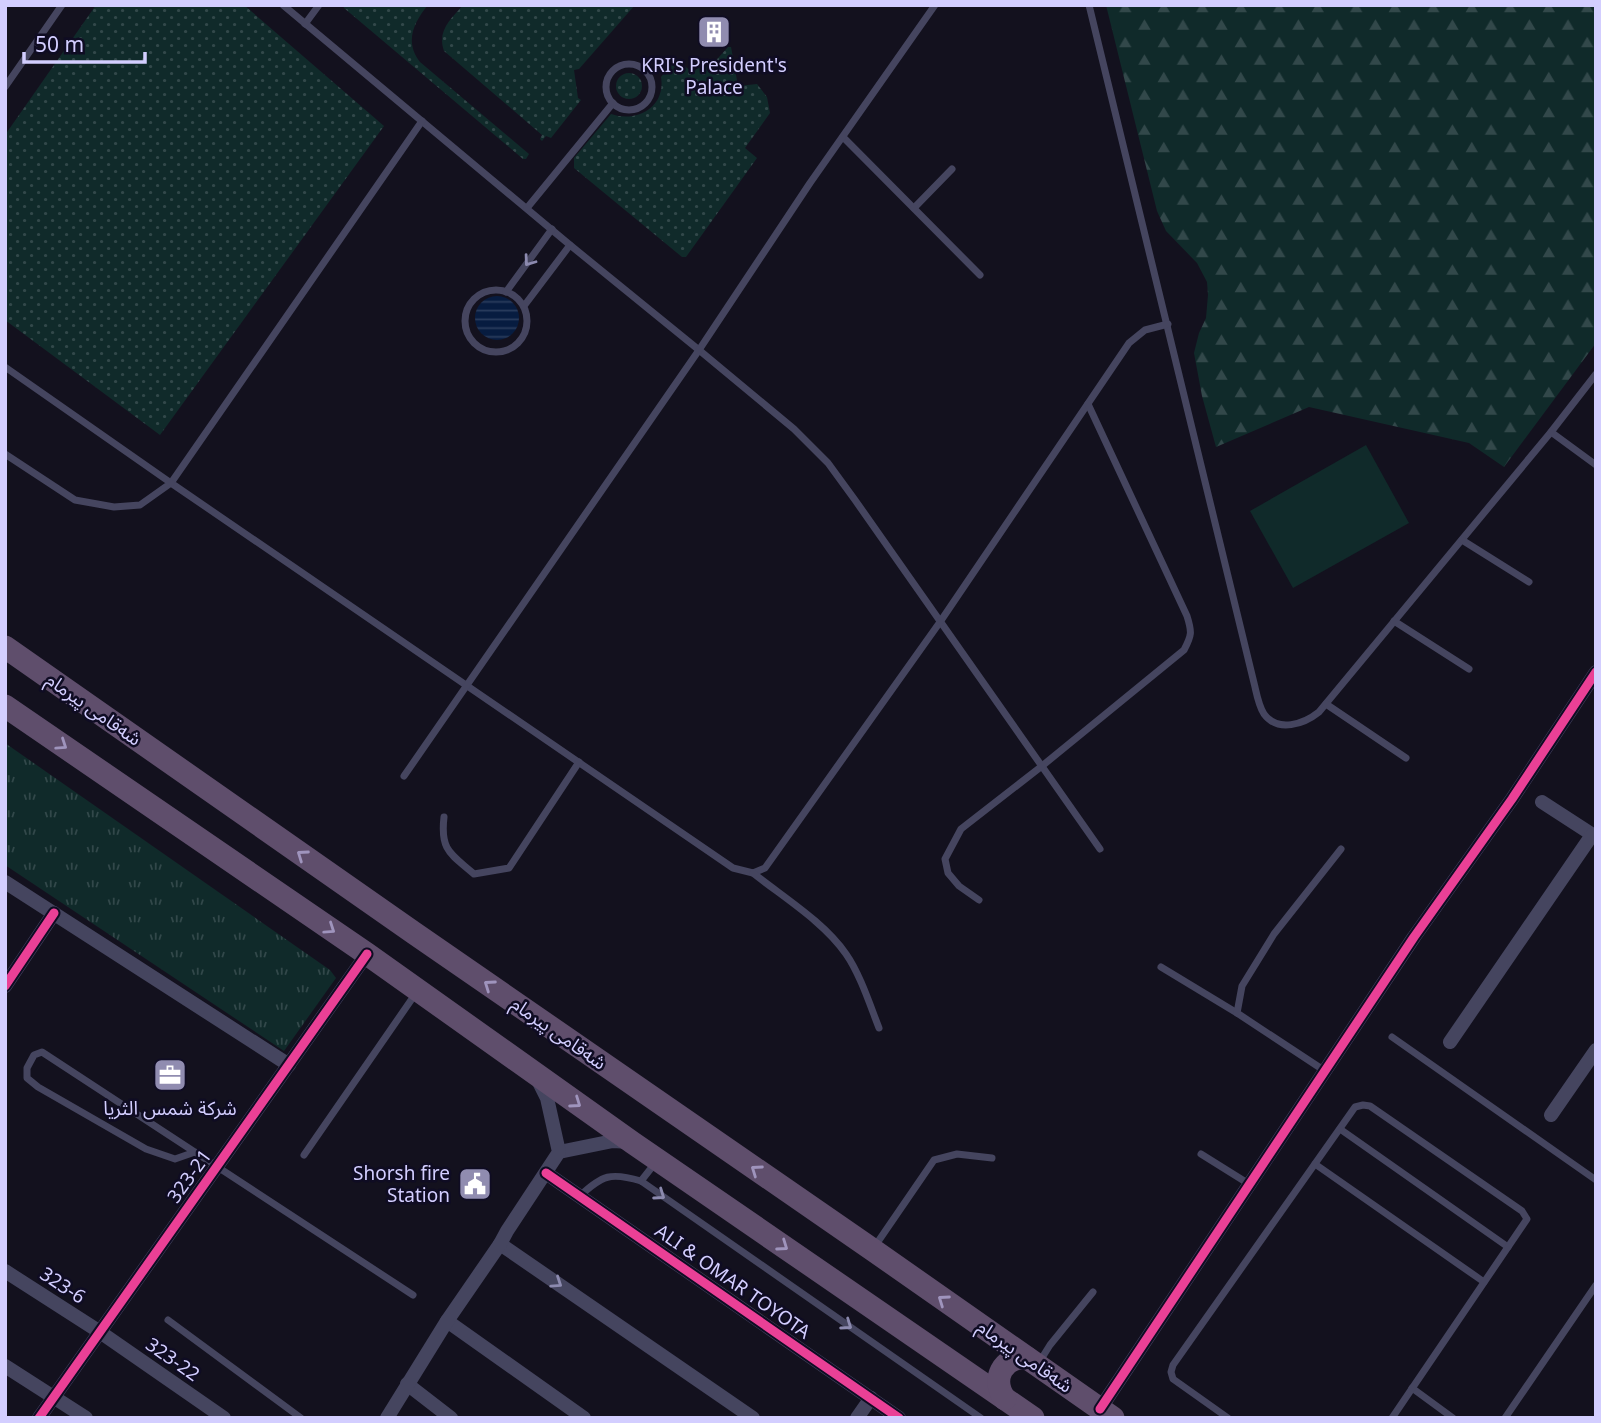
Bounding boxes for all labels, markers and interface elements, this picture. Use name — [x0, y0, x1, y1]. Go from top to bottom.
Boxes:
building icon: KRI's President's Palace — [695, 13, 733, 51]
scale bar — [24, 21, 145, 65]
text: 50 m — [35, 30, 84, 58]
place label: KRI's President's Palace — [641, 52, 787, 100]
one-way arrow — [525, 253, 537, 266]
street label: شەقامی پیرمام — [40, 666, 147, 753]
one-way arrow — [54, 737, 67, 750]
one-way arrow — [297, 851, 310, 863]
one-way arrow — [322, 921, 335, 933]
one-way arrow — [484, 981, 497, 993]
street label: شەقامی پیرمام — [505, 990, 612, 1077]
office icon: شركة شمس الثريا — [151, 1056, 189, 1094]
place label: شركة شمس الثريا — [103, 1095, 237, 1121]
one-way arrow — [568, 1095, 581, 1107]
street label: 323-21 — [161, 1144, 217, 1208]
place label: Shorsh fire Station — [353, 1160, 450, 1208]
public building icon: Shorsh fire Station — [456, 1165, 494, 1203]
one-way arrow — [751, 1166, 764, 1178]
one-way arrow — [653, 1187, 666, 1200]
street label: ALI & OMAR TOYOTA — [650, 1218, 817, 1345]
one-way arrow — [775, 1238, 788, 1250]
street label: 323-6 — [35, 1261, 91, 1309]
one-way arrow — [549, 1275, 562, 1288]
one-way arrow — [938, 1296, 951, 1308]
street label: شەقامی پیرمام — [971, 1313, 1078, 1400]
one-way arrow — [839, 1317, 852, 1329]
street label: 323-22 — [141, 1331, 205, 1387]

